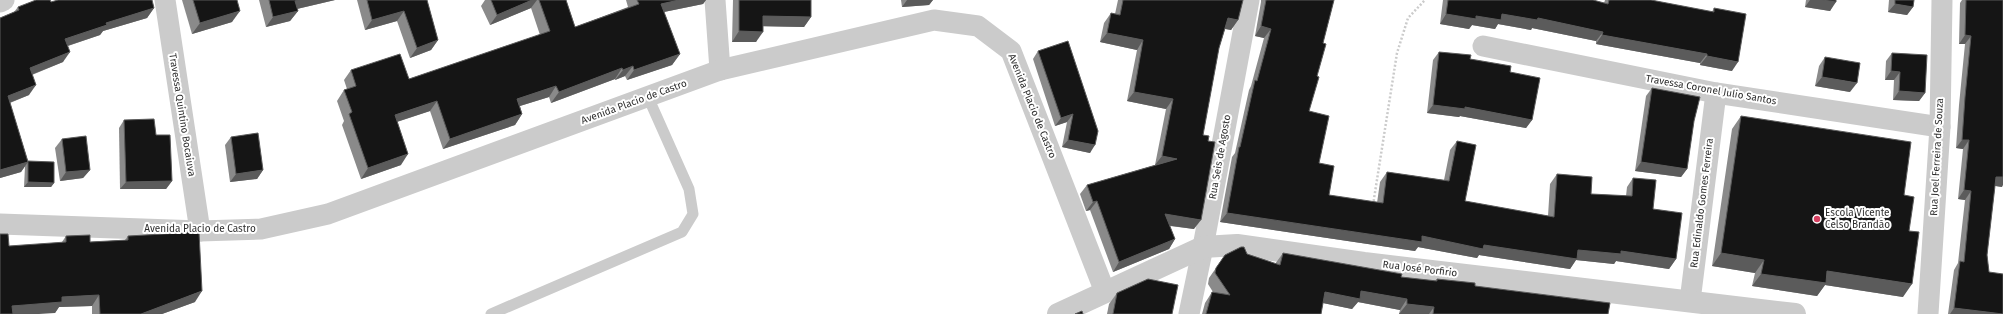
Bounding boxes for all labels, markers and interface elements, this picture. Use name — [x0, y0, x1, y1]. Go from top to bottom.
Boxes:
street label: Avenida Placio de Castro — [1006, 52, 1059, 160]
street label: Travessa Quintino Bocaiuva — [166, 53, 198, 177]
street label: Travessa Coronel Julio Santos — [1645, 73, 1778, 107]
street label: Avenida Placio de Castro — [580, 77, 689, 127]
street label: Rua Joel Ferreira de Souza — [1928, 98, 1946, 216]
street label: Rua Seis de Agosto — [1207, 114, 1233, 200]
street label: Rua Edinaldo Gomes Ferreira — [1688, 137, 1716, 269]
place label: Escola Vicente Celso Brandão — [1825, 207, 1890, 231]
marker: Escola Vicente Celso Brandão — [1812, 214, 1822, 224]
street label: Avenida Placio de Castro — [144, 223, 256, 235]
street label: Rua José Porfirio — [1382, 258, 1458, 280]

